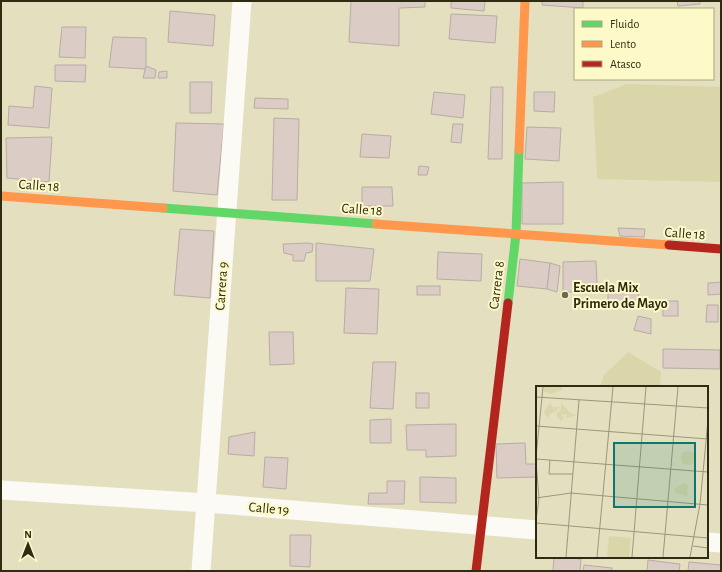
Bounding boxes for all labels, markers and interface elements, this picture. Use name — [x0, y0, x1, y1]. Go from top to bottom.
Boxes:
legend — [574, 8, 714, 80]
text: Fluido — [610, 18, 639, 30]
text: Lento — [610, 38, 636, 50]
text: Atasco — [610, 58, 641, 70]
street label: Calle 18 — [18, 178, 60, 194]
street label: Calle 18 — [341, 202, 383, 218]
street label: Calle 18 — [664, 226, 706, 242]
street label: Carrera 8 — [487, 260, 507, 310]
street label: Carrera 9 — [213, 261, 231, 311]
place label: Escuela Mix Primero de Mayo — [573, 281, 668, 311]
marker: Escuela Mix Primero de Mayo — [560, 290, 570, 300]
inset map — [536, 386, 708, 558]
street label: Calle 19 — [248, 500, 290, 518]
north arrow — [8, 524, 48, 564]
text: N — [24, 529, 32, 540]

